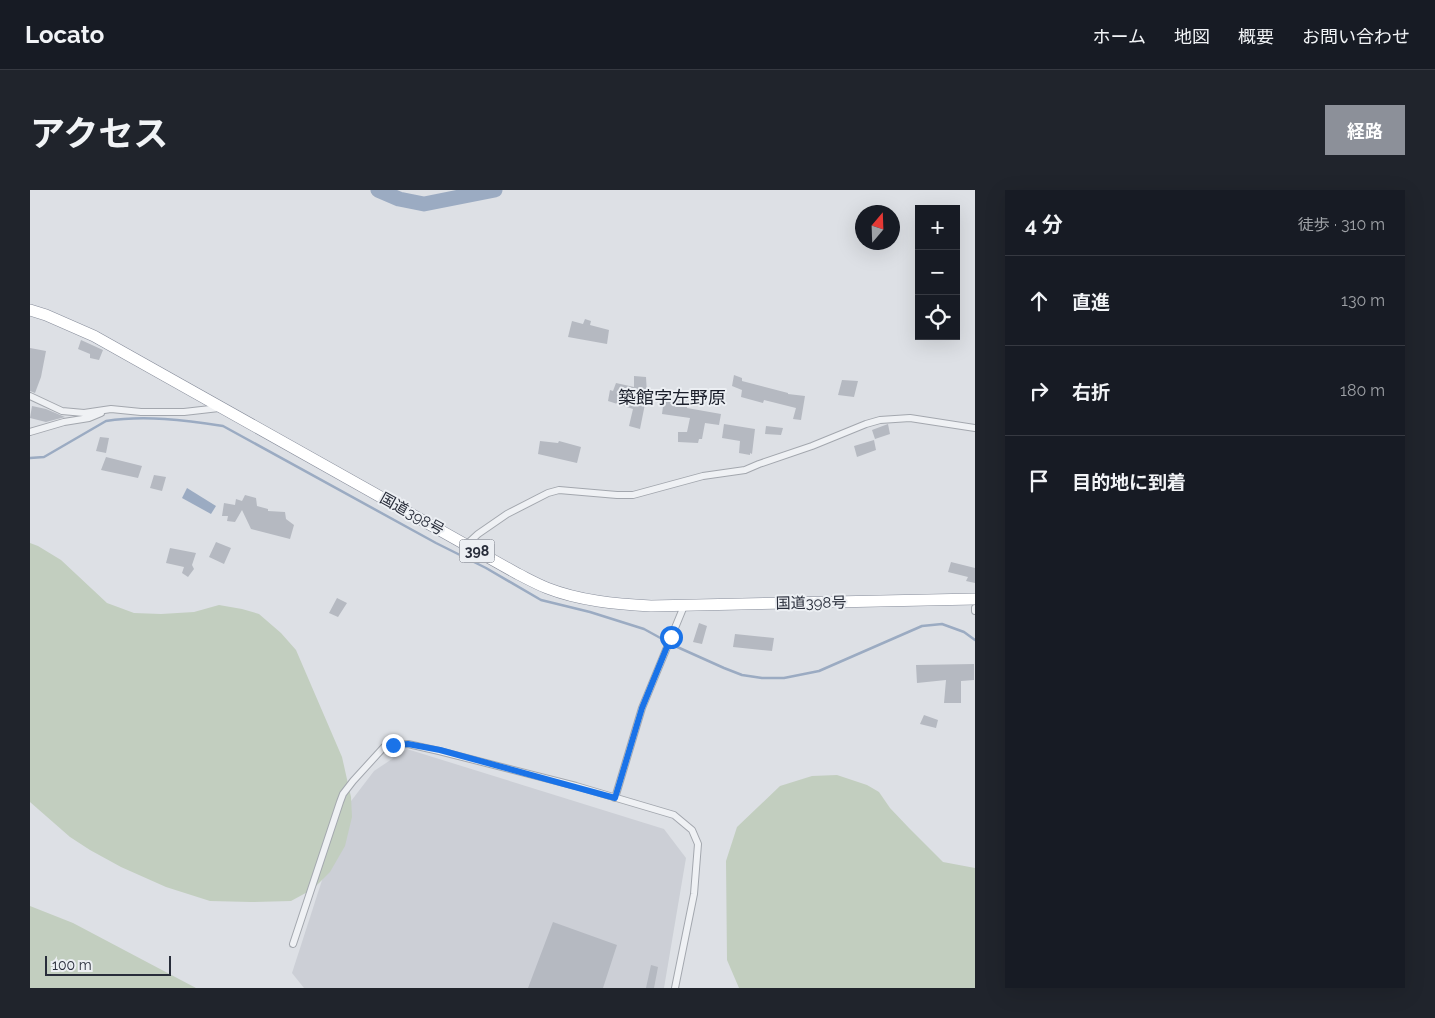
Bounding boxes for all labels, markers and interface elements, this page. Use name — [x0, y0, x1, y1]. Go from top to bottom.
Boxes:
text: Locato — [25, 20, 104, 49]
text: ホーム — [1093, 26, 1146, 47]
text: 地図 — [1174, 26, 1210, 47]
text: 概要 — [1238, 26, 1274, 47]
text: お問い合わせ — [1302, 26, 1410, 47]
button: 経路 — [1325, 105, 1405, 155]
text: アクセス — [30, 113, 168, 154]
north arrow — [855, 205, 900, 250]
map controls — [915, 205, 960, 340]
button: + — [915, 205, 960, 250]
text: 4 分 — [1025, 212, 1063, 237]
text: 徒歩 · 310 m — [1298, 215, 1385, 234]
button: − — [915, 250, 960, 295]
icon: ahead — [1025, 287, 1053, 315]
text: 直進 — [1072, 291, 1110, 313]
text: 130 m — [1341, 291, 1385, 310]
button: locate — [915, 295, 960, 340]
icon: right — [1025, 377, 1053, 405]
text: 右折 — [1072, 381, 1110, 403]
text: 180 m — [1340, 381, 1385, 400]
district label: 築館字左野原 — [618, 387, 726, 408]
icon: arrive — [1025, 467, 1053, 495]
text: 目的地に到着 — [1072, 471, 1186, 493]
street label: 国道398号 — [377, 489, 447, 539]
road number: 398 — [460, 540, 494, 562]
street label: 国道398号 — [775, 593, 847, 613]
route start — [660, 626, 683, 649]
route end — [382, 734, 405, 757]
scale bar — [45, 953, 171, 976]
text: 100 m — [52, 957, 92, 973]

